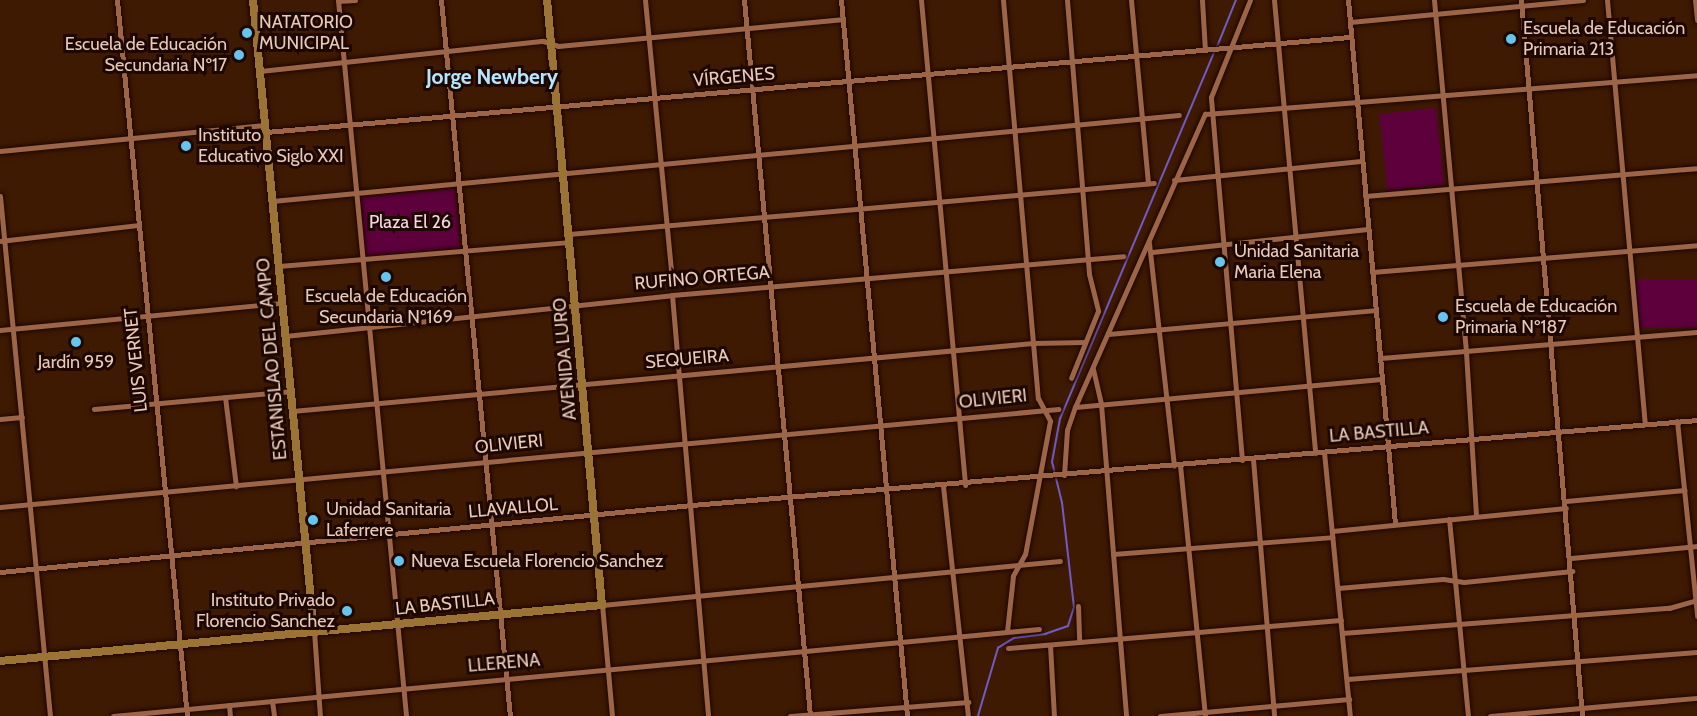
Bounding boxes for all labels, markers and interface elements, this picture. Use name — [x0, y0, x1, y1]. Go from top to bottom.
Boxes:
place label: NATATORIO MUNICIPAL — [259, 12, 353, 54]
place label: Escuela de Educación Primaria 213 — [1523, 18, 1685, 60]
marker: NATATORIO MUNICIPAL — [240, 26, 254, 40]
marker: Escuela de Educación Primaria 213 — [1504, 32, 1518, 46]
place label: Escuela de Educación Secundaria Nº17 — [65, 34, 227, 76]
marker: Escuela de Educación Secundaria Nº17 — [232, 48, 246, 62]
street label: VÍRGENES — [692, 63, 776, 91]
district label: Jorge Newbery — [426, 64, 558, 90]
place label: Instituto Educativo Siglo XXI — [198, 125, 343, 168]
marker: Instituto Educativo Siglo XXI — [179, 139, 193, 153]
park label: Plaza El 26 — [369, 211, 451, 233]
place label: Unidad Sanitaria Maria Elena — [1234, 241, 1359, 284]
marker: Unidad Sanitaria Maria Elena — [1211, 253, 1229, 271]
street label: ESTANISLAO DEL CAMPO — [252, 257, 292, 461]
street label: RUFINO ORTEGA — [634, 261, 770, 295]
marker: Escuela de Educación Secundaria Nº169 — [379, 270, 393, 284]
place label: Escuela de Educación Secundaria Nº169 — [305, 286, 467, 328]
place label: Escuela de Educación Primaria Nº187 — [1455, 296, 1617, 338]
street label: AVENIDA LURO — [549, 297, 581, 421]
street label: LUIS VERNET — [120, 307, 152, 413]
marker: Escuela de Educación Primaria Nº187 — [1436, 310, 1450, 324]
marker: Jardín 959 — [69, 335, 83, 349]
street label: SEQUEIRA — [644, 345, 730, 373]
place label: Jardín 959 — [38, 351, 114, 373]
street label: OLIVIERI — [958, 385, 1028, 413]
street label: LA BASTILLA — [1328, 417, 1430, 447]
street label: OLIVIERI — [474, 430, 544, 458]
street label: LLAVALLOL — [467, 493, 559, 523]
place label: Unidad Sanitaria Laferrere — [326, 499, 451, 542]
marker: Unidad Sanitaria Laferrere — [304, 511, 322, 529]
place label: Nueva Escuela Florencio Sanchez — [411, 550, 664, 572]
marker: Nueva Escuela Florencio Sanchez — [392, 554, 406, 568]
street label: LA BASTILLA — [394, 588, 496, 620]
place label: Instituto Privado Florencio Sanchez — [196, 590, 335, 632]
marker: Instituto Privado Florencio Sanchez — [340, 604, 354, 618]
street label: LLERENA — [467, 649, 541, 677]

